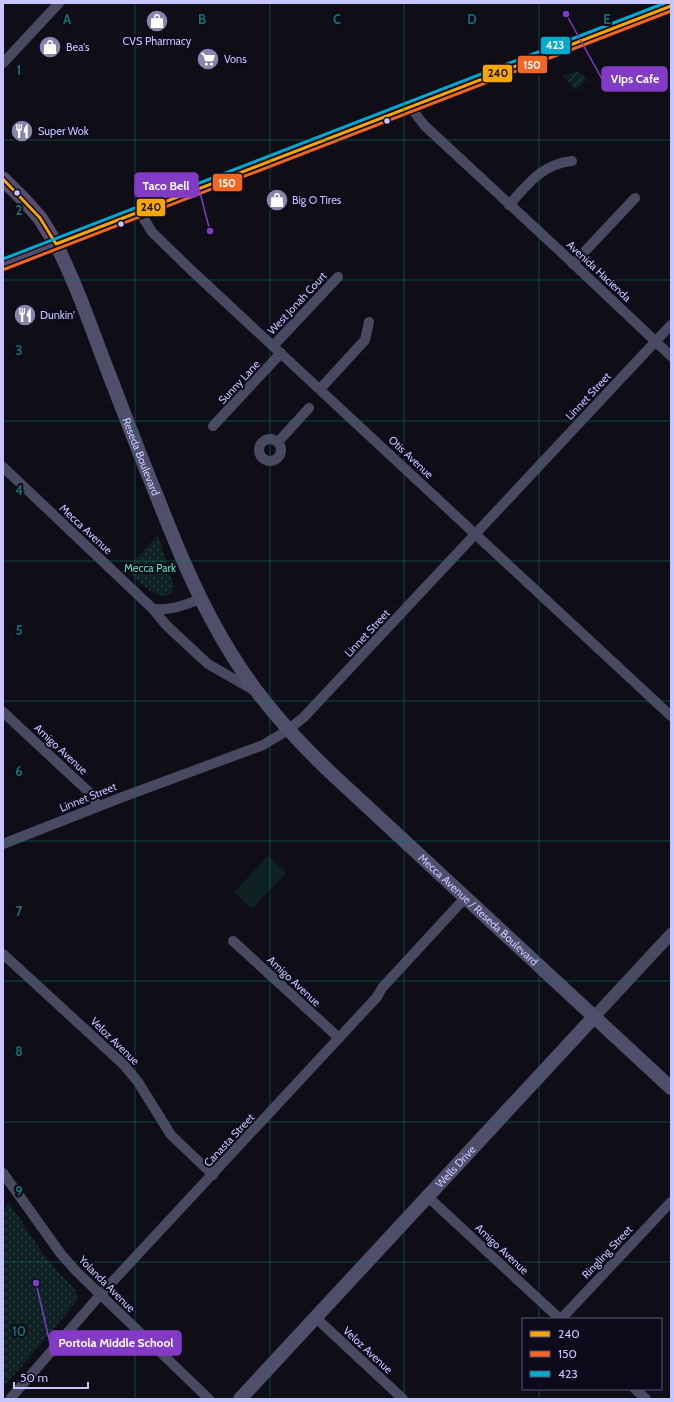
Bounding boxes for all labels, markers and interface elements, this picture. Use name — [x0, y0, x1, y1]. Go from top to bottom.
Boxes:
shop icon: CVS Pharmacy — [144, 8, 170, 34]
text: A — [63, 11, 72, 27]
text: B — [198, 11, 206, 27]
text: C — [333, 11, 341, 27]
text: D — [467, 11, 477, 27]
text: E — [603, 11, 611, 27]
shop icon: Bea's — [37, 34, 63, 60]
place label: CVS Pharmacy — [123, 34, 192, 48]
line badge: 423 — [540, 36, 571, 55]
text: 423 — [546, 38, 564, 52]
place label: Bea's — [66, 40, 90, 54]
supermarket icon: Vons — [195, 46, 221, 72]
place label: Vons — [224, 52, 247, 66]
line badge: 150 — [517, 55, 548, 74]
text: 150 — [523, 58, 541, 72]
text: 1 — [17, 62, 21, 78]
line badge: 240 — [482, 64, 513, 83]
text: 240 — [488, 66, 508, 80]
callout: Vips Cafe — [602, 67, 667, 91]
text: Vips Cafe — [611, 71, 659, 86]
unlabelled marker — [382, 116, 392, 126]
restaurant icon: Super Wok — [9, 118, 35, 144]
place label: Super Wok — [38, 124, 89, 138]
callout: Taco Bell — [135, 173, 198, 197]
line badge: 150 — [212, 173, 243, 192]
text: 150 — [218, 176, 236, 190]
text: Taco Bell — [143, 178, 189, 193]
shop icon: Big O Tires — [264, 187, 290, 213]
unlabelled marker — [12, 188, 22, 198]
place label: Big O Tires — [292, 193, 342, 207]
line badge: 240 — [136, 198, 166, 217]
text: 240 — [141, 200, 161, 214]
text: 2 — [16, 202, 23, 218]
unlabelled marker — [116, 219, 126, 229]
street label: Avenida Hacienda — [564, 238, 635, 305]
street label: West Jonah Court — [264, 269, 330, 337]
restaurant icon: Dunkin' — [12, 302, 38, 328]
place label: Dunkin' — [40, 308, 75, 322]
text: 3 — [15, 342, 23, 358]
street label: Sunny Lane — [215, 357, 263, 407]
street label: Linnet Street — [562, 369, 614, 423]
street label: Reseda Boulevard — [119, 415, 163, 498]
street label: Otis Avenue — [386, 433, 437, 482]
text: 4 — [15, 482, 23, 498]
street label: Mecca Avenue — [57, 501, 116, 557]
park label: Mecca Park — [124, 561, 176, 575]
street label: Linnet Street — [341, 606, 393, 660]
text: 5 — [16, 622, 23, 638]
street label: Amigo Avenue — [31, 721, 91, 777]
text: 6 — [15, 763, 23, 779]
street label: Linnet Street — [57, 779, 119, 815]
street label: Mecca Avenue / Reseda Boulevard — [416, 851, 541, 969]
text: 7 — [16, 903, 23, 919]
street label: Amigo Avenue — [264, 953, 324, 1009]
street label: Veloz Avenue — [88, 1014, 143, 1068]
text: 8 — [15, 1043, 23, 1059]
street label: Canasta Street — [201, 1110, 257, 1170]
street label: Wells Drive — [432, 1142, 479, 1191]
text: 9 — [15, 1183, 23, 1199]
street label: Amigo Avenue — [472, 1221, 532, 1277]
street label: Ringling Street — [579, 1222, 635, 1282]
street label: Yolanda Avenue — [75, 1252, 138, 1315]
legend — [522, 1318, 662, 1390]
text: 10 — [12, 1323, 26, 1339]
street label: Veloz Avenue — [340, 1323, 396, 1377]
text: 240 — [558, 1326, 580, 1341]
callout: Portola Middle School — [50, 1331, 181, 1355]
text: Portola Middle School — [59, 1335, 173, 1350]
text: 150 — [558, 1346, 577, 1361]
scale bar — [14, 1364, 88, 1390]
text: 423 — [558, 1366, 578, 1381]
text: 50 m — [20, 1370, 48, 1385]

